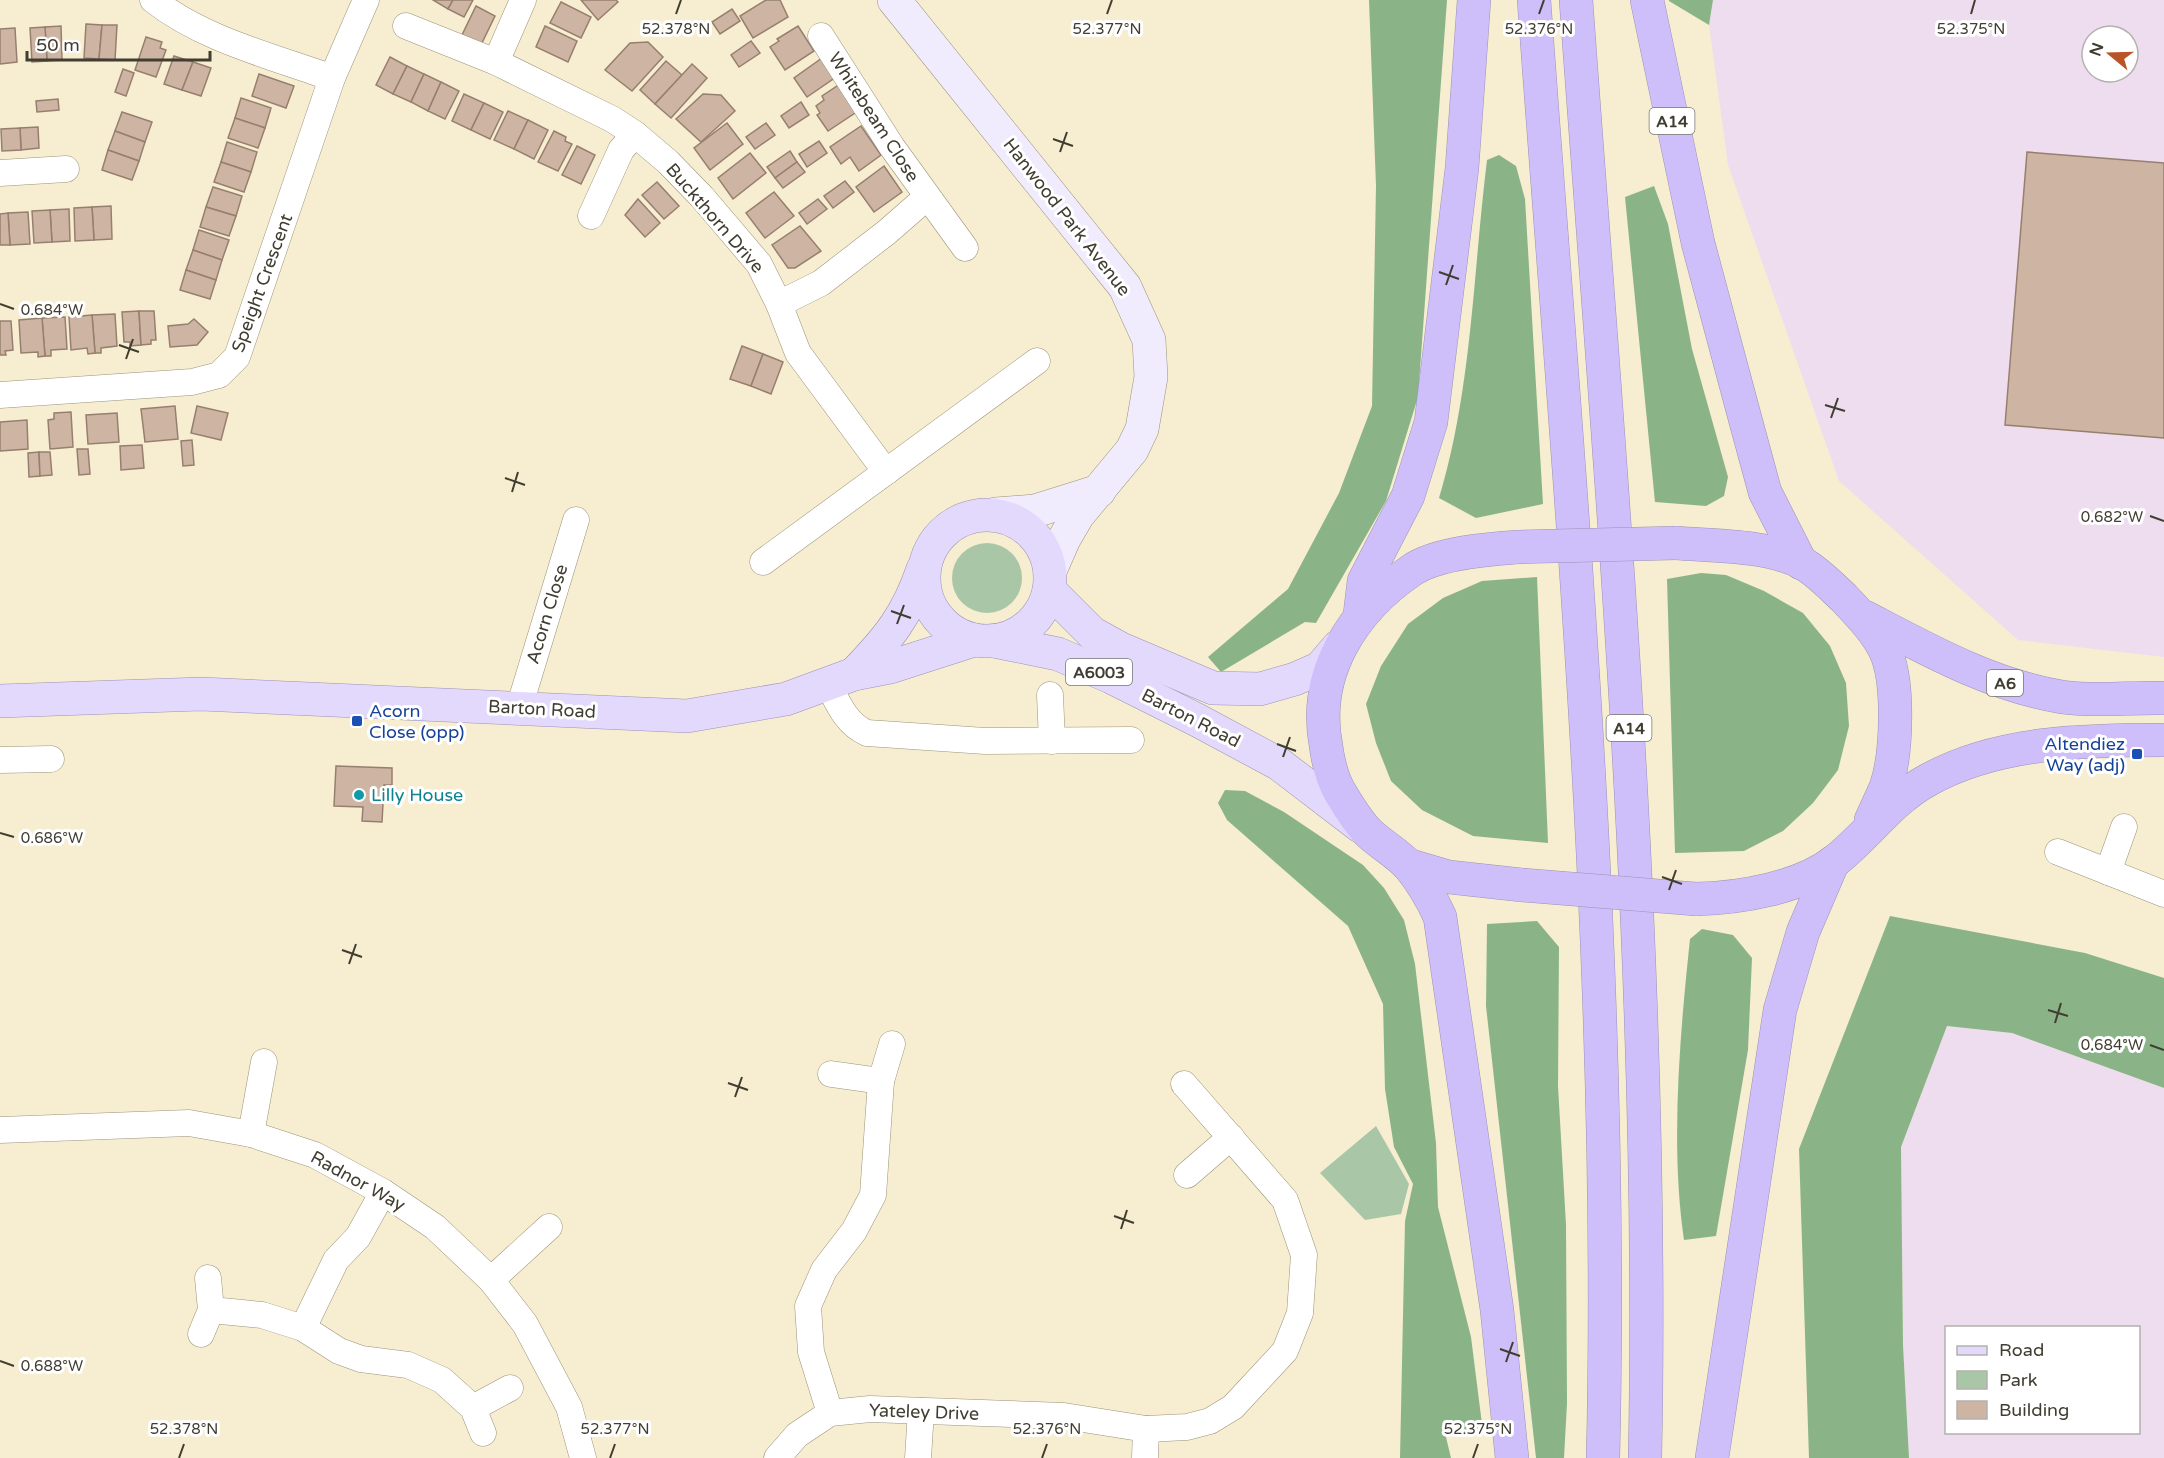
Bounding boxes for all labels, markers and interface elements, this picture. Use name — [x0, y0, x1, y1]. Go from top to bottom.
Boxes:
text: 52.378°N — [642, 20, 710, 38]
text: 52.377°N — [1072, 20, 1142, 38]
text: 52.376°N — [1505, 20, 1573, 38]
text: 52.375°N — [1937, 20, 2005, 38]
scale bar — [27, 24, 210, 62]
north arrow — [2080, 24, 2140, 84]
text: 50 m — [36, 34, 80, 56]
text: N — [2085, 40, 2108, 59]
street label: Whitebeam Close — [824, 48, 924, 186]
road number: A14 — [1650, 108, 1694, 134]
street label: Hanwood Park Avenue — [999, 134, 1135, 300]
street label: Buckthorn Drive — [661, 159, 769, 277]
street label: Speight Crescent — [227, 211, 297, 355]
text: 0.684°W — [21, 301, 83, 319]
text: 0.682°W — [2081, 508, 2143, 526]
street label: Acorn Close — [521, 562, 573, 666]
road number: A6003 — [1066, 659, 1132, 685]
road number: A6 — [1987, 670, 2023, 696]
street label: Barton Road — [1138, 684, 1244, 752]
street label: Barton Road — [487, 695, 597, 723]
place label: Acorn Close (opp) — [369, 700, 464, 743]
marker: Acorn Close (opp) — [350, 714, 364, 728]
road number: A14 — [1606, 715, 1652, 741]
place label: Altendiez Way (adj) — [2044, 733, 2125, 776]
marker: Altendiez Way (adj) — [2130, 747, 2144, 761]
place label: Lilly House — [371, 784, 463, 806]
marker: Lilly House — [352, 788, 366, 802]
text: 0.686°W — [21, 829, 83, 847]
text: 0.684°W — [2081, 1036, 2143, 1054]
street label: Radnor Way — [307, 1146, 409, 1216]
legend — [1945, 1326, 2140, 1434]
text: Road — [1999, 1339, 2044, 1361]
text: 0.688°W — [21, 1357, 83, 1375]
text: Park — [1999, 1369, 2038, 1391]
street label: Yateley Drive — [869, 1399, 979, 1425]
text: Building — [1999, 1399, 2069, 1421]
text: 52.378°N — [150, 1420, 218, 1438]
text: 52.377°N — [580, 1420, 650, 1438]
text: 52.376°N — [1013, 1420, 1081, 1438]
text: 52.375°N — [1444, 1420, 1512, 1438]

